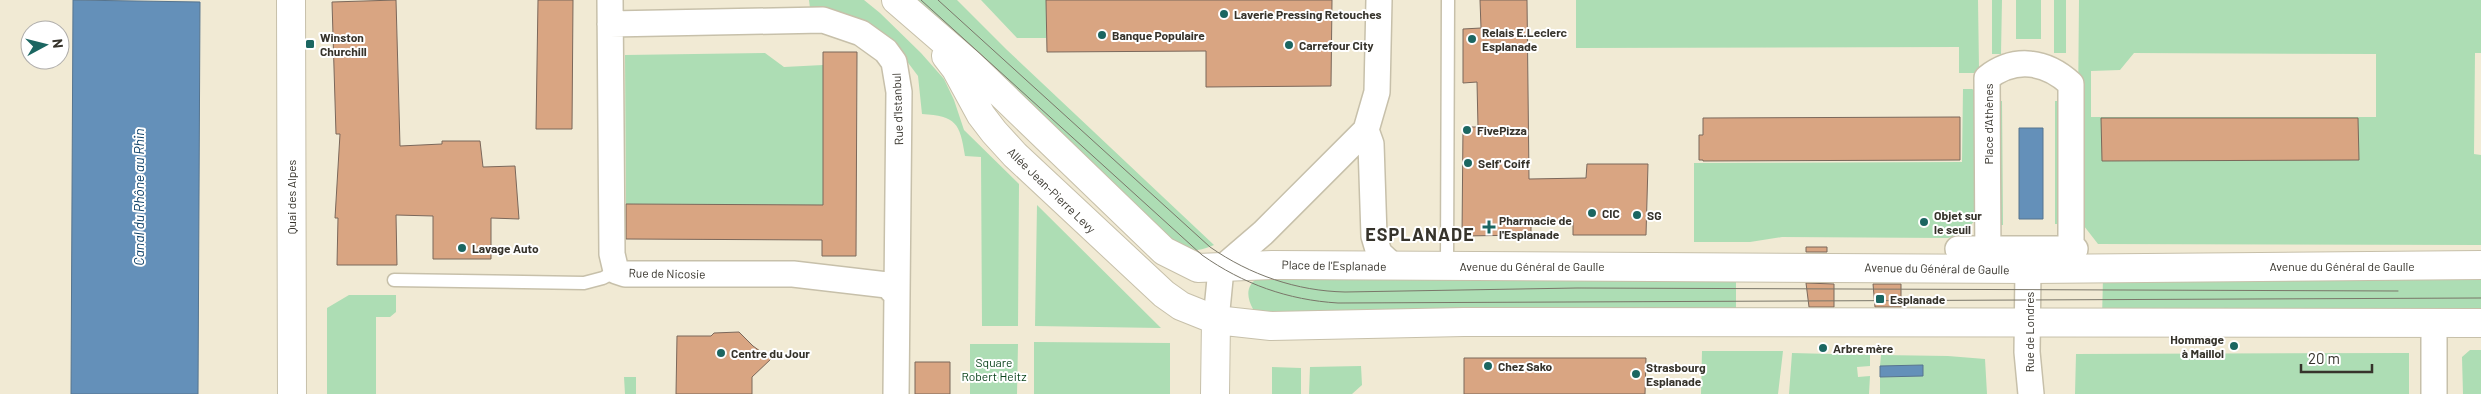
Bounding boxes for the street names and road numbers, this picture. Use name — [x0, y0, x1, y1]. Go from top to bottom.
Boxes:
street label: Rue d'Istanbul — [889, 73, 905, 145]
street label: Place d'Athènes — [1981, 83, 1995, 165]
street label: Allée Jean-Pierre Levy — [1005, 144, 1099, 236]
street label: Quai des Alpes — [284, 159, 298, 234]
street label: Place de l'Esplanade — [1281, 257, 1387, 273]
street label: Avenue du Général de Gaulle — [1459, 259, 1605, 273]
street label: Avenue du Général de Gaulle — [2269, 259, 2415, 273]
street label: Avenue du Général de Gaulle — [1864, 260, 2010, 276]
street label: Rue de Nicosie — [628, 265, 706, 281]
street label: Rue de Londres — [2022, 291, 2036, 372]

